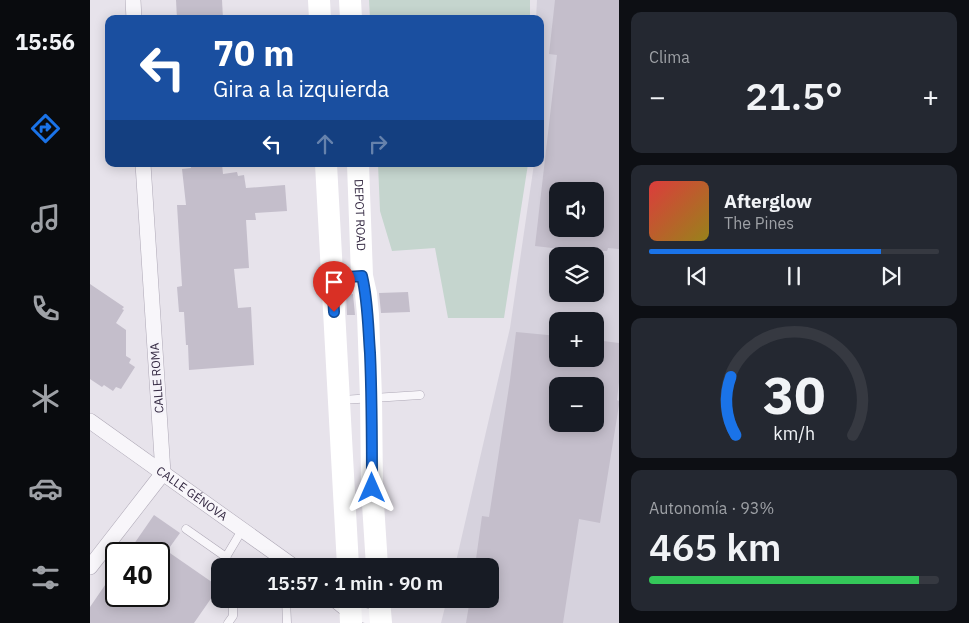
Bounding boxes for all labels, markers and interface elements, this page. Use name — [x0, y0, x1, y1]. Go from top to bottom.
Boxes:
text: 15:56 — [15, 27, 75, 56]
text: 70 m — [213, 30, 295, 76]
icon: left — [130, 35, 195, 100]
text: Clima — [649, 47, 690, 67]
text: 21.5° — [745, 71, 843, 120]
text: Gira a la izquierda — [213, 74, 389, 103]
text: − — [649, 78, 666, 115]
text: + — [922, 78, 939, 115]
icon: directions — [28, 111, 63, 146]
icon: left — [258, 130, 286, 158]
icon: ahead — [311, 130, 339, 158]
icon: right — [364, 130, 392, 158]
street label: DEPOT ROAD — [352, 179, 369, 251]
map controls — [549, 182, 604, 432]
button: sound — [549, 182, 604, 237]
text: Afterglow — [724, 189, 812, 213]
icon: music — [28, 201, 63, 236]
text: The Pines — [724, 213, 794, 233]
button: layers — [549, 247, 604, 302]
pin — [313, 261, 355, 312]
icon: previous — [683, 262, 711, 290]
icon: pause — [780, 262, 808, 290]
icon: next — [877, 262, 905, 290]
icon: arrive — [320, 268, 348, 296]
icon: phone — [28, 291, 63, 326]
button: + — [549, 312, 604, 367]
street label: CALLE ROMA — [147, 342, 166, 414]
text: 30 — [763, 361, 825, 428]
button: − — [549, 377, 604, 432]
icon: climate — [28, 381, 63, 416]
text: km/h — [773, 422, 815, 445]
position arrow — [345, 461, 397, 513]
street label: CALLE GÉNOVA — [154, 463, 231, 524]
icon: car — [28, 471, 63, 506]
text: Autonomía · 93% — [649, 498, 774, 518]
text: 465 km — [649, 522, 781, 571]
speed limit sign: 40 — [105, 542, 170, 607]
icon: filters — [28, 560, 63, 595]
text: 15:57 · 1 min · 90 m — [267, 571, 443, 595]

